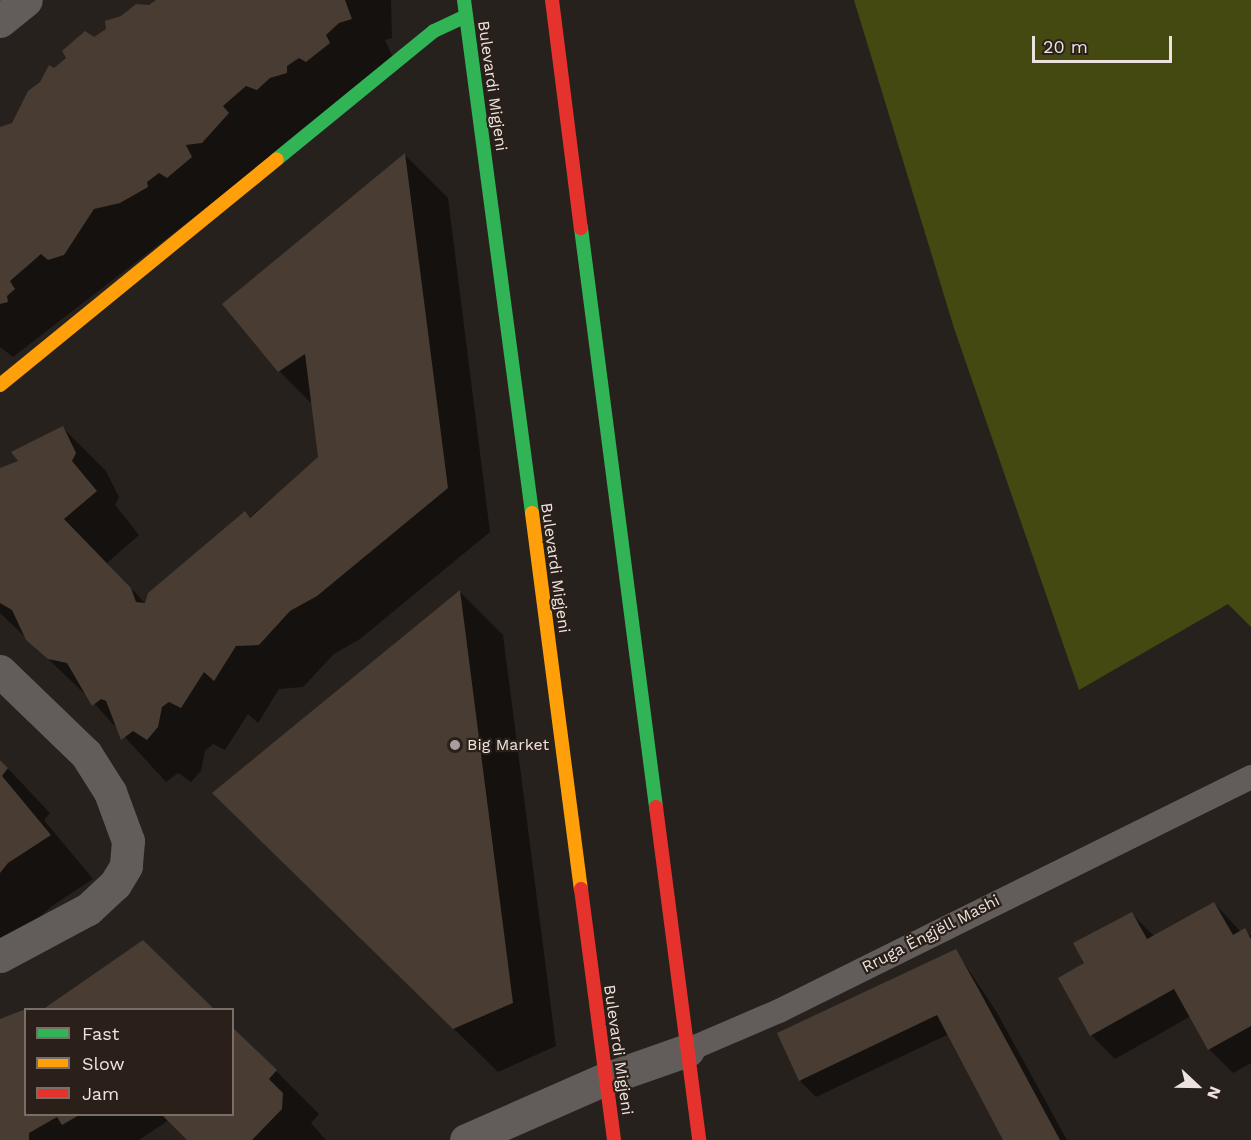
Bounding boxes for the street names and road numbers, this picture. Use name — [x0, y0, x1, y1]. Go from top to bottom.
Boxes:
street label: Bulevardi Migjeni — [473, 20, 511, 152]
street label: Bulevardi Migjeni — [536, 502, 574, 634]
street label: Rruga Ëngjëll Mashi — [859, 891, 1003, 977]
street label: Bulevardi Migjeni — [599, 984, 637, 1116]

